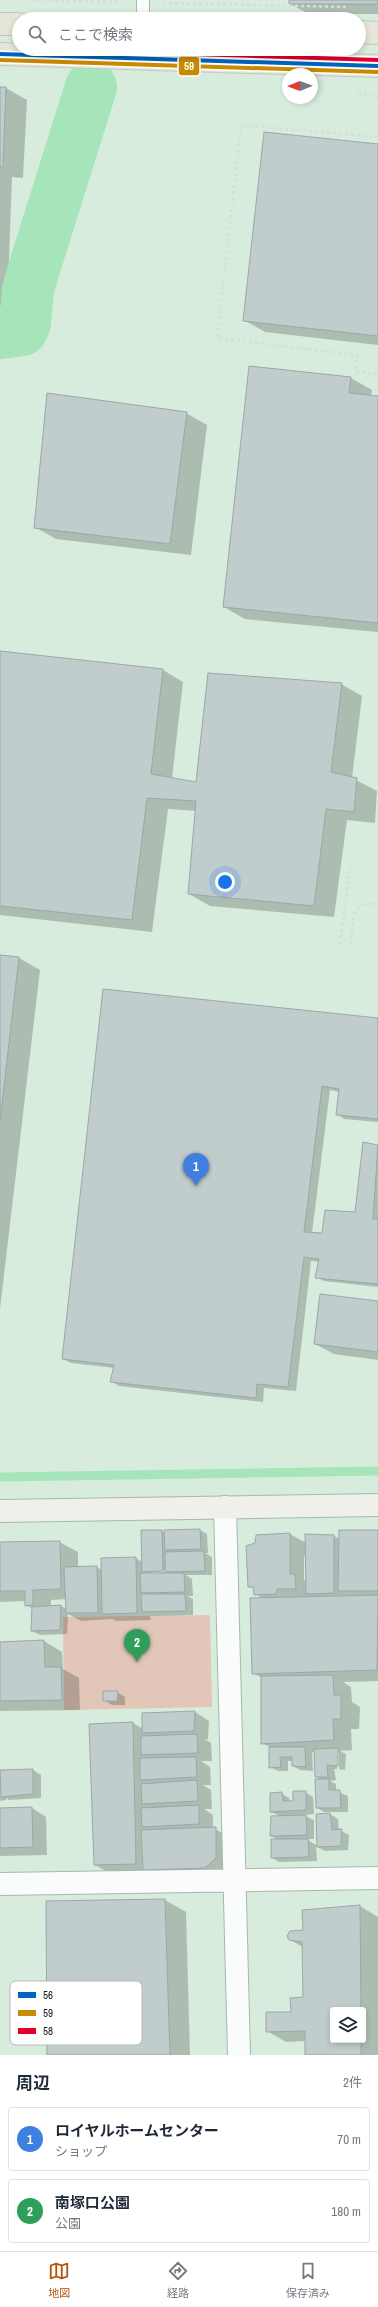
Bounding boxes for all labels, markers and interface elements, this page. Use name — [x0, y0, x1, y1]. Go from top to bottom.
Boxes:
search box — [12, 12, 366, 56]
icon: search — [26, 23, 48, 45]
text: ここで検索 — [58, 24, 133, 45]
line badge: 59 — [178, 56, 200, 76]
text: 59 — [184, 59, 194, 73]
north arrow — [282, 68, 318, 104]
your location — [215, 872, 235, 892]
pin: 1 — [183, 1153, 209, 1186]
pin: 2 — [124, 1629, 150, 1662]
legend — [10, 1981, 142, 2045]
text: 56 — [43, 1988, 53, 2002]
text: 59 — [43, 2006, 53, 2020]
map controls — [330, 2007, 366, 2043]
button: layers — [330, 2007, 366, 2043]
text: 58 — [43, 2024, 53, 2038]
text: 周辺 — [16, 2071, 50, 2094]
text: 2件 — [343, 2074, 362, 2091]
text: ロイヤルホームセンター — [55, 2120, 219, 2141]
text: 1 — [27, 2131, 33, 2148]
text: 70 m — [337, 2131, 361, 2148]
text: ショップ — [55, 2143, 107, 2160]
text: 南塚口公園 — [55, 2192, 130, 2213]
text: 2 — [27, 2203, 33, 2220]
text: 180 m — [331, 2203, 361, 2220]
text: 公園 — [55, 2215, 81, 2232]
tab: 地図 — [48, 2260, 70, 2300]
tab: 経路 — [167, 2260, 189, 2300]
tab: 保存済み — [286, 2260, 330, 2300]

